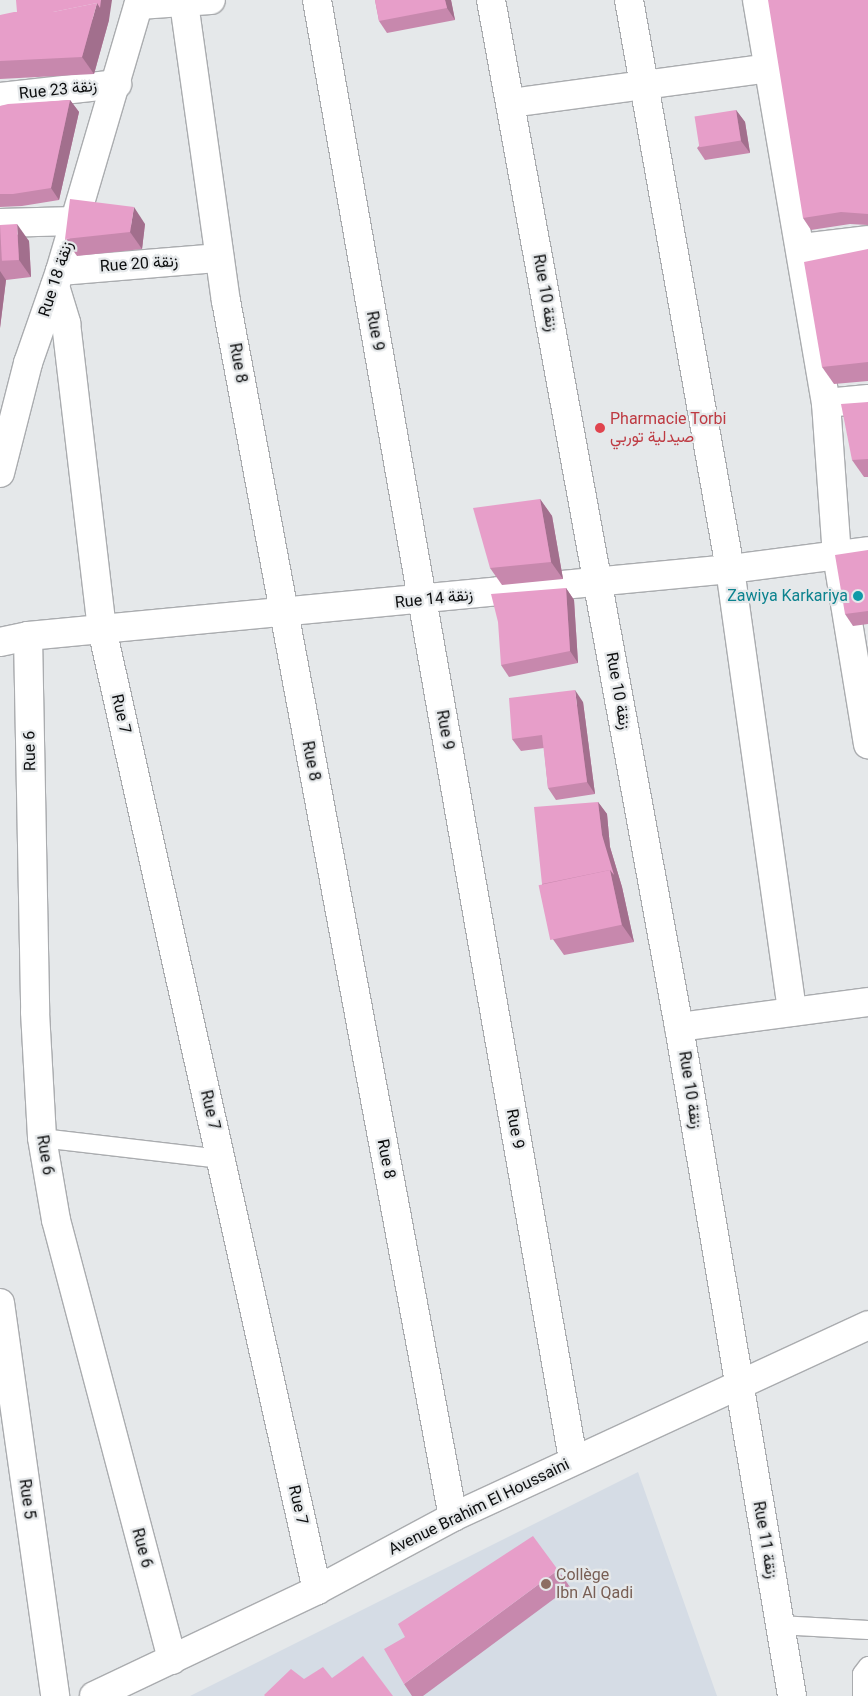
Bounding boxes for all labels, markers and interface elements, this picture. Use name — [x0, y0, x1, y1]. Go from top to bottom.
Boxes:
street label: Rue 23 زنقة — [18, 76, 98, 104]
street label: Rue 18 زنقة — [35, 239, 77, 319]
street label: Rue 20 زنقة — [99, 252, 179, 276]
street label: Rue 10 زنقة — [529, 253, 561, 333]
street label: Rue 9 — [362, 310, 388, 352]
street label: Rue 8 — [225, 342, 251, 384]
place label: Pharmacie Torbi صيدلية توربي — [610, 409, 727, 447]
marker: Pharmacie Torbi صيدلية توربي — [594, 422, 606, 434]
street label: Rue 14 زنقة — [394, 585, 474, 613]
place label: Zawiya Karkariya — [727, 586, 848, 606]
marker: Zawiya Karkariya — [852, 590, 864, 602]
street label: Rue 10 زنقة — [602, 651, 634, 731]
street label: Rue 7 — [107, 692, 135, 736]
street label: Rue 9 — [432, 709, 458, 751]
street label: Rue 6 — [20, 731, 40, 771]
street label: Rue 8 — [298, 739, 324, 783]
street label: Rue 10 زنقة — [674, 1050, 706, 1130]
street label: Rue 7 — [196, 1088, 224, 1132]
street label: Rue 9 — [502, 1108, 528, 1150]
street label: Rue 6 — [32, 1134, 58, 1176]
street label: Rue 8 — [373, 1137, 399, 1181]
street label: Avenue Brahim El Houssaini — [385, 1455, 573, 1559]
street label: Rue 5 — [15, 1478, 39, 1520]
street label: Rue 7 — [284, 1483, 312, 1527]
street label: Rue 11 زنقة — [749, 1500, 781, 1580]
street label: Rue 6 — [128, 1526, 156, 1570]
place label: Collège Ibn Al Qadi — [556, 1565, 633, 1603]
marker: Collège Ibn Al Qadi — [540, 1578, 552, 1590]

